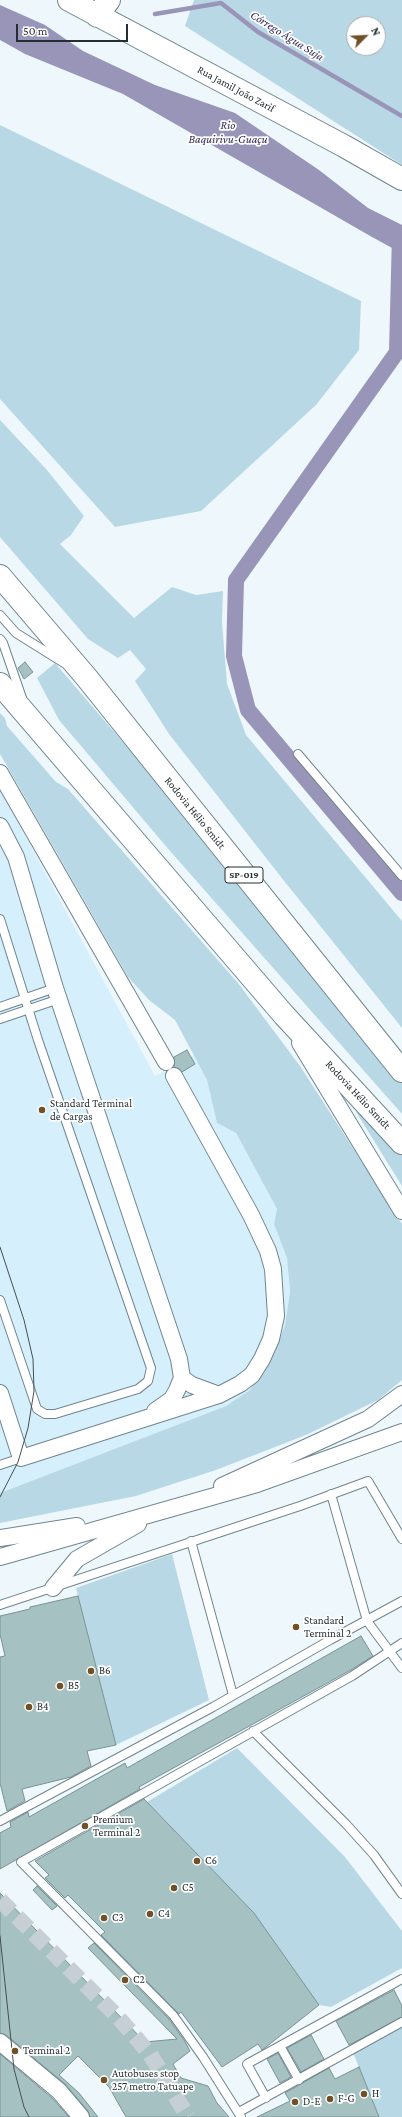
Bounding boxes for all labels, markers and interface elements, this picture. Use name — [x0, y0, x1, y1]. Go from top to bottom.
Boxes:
water label: Córrego Água Suja — [248, 8, 326, 64]
scale bar — [18, 16, 130, 42]
north arrow — [346, 16, 386, 56]
text: 50 m — [23, 24, 47, 38]
text: N — [369, 26, 383, 37]
street label: Rua Jamil João Zarif — [195, 63, 277, 115]
water label: Rio Baquirivu-Guaçu — [188, 118, 268, 146]
street label: Rodovia Hélio Smidt — [162, 774, 228, 852]
road number: SP-019 — [225, 867, 263, 883]
street label: Rodovia Hélio Smidt — [323, 1058, 393, 1132]
place label: Standard Terminal de Cargas — [50, 1097, 132, 1123]
marker: Standard Terminal de Cargas — [37, 1105, 47, 1115]
place label: Standard Terminal 2 — [304, 1614, 351, 1640]
marker: Standard Terminal 2 — [291, 1622, 301, 1632]
place label: B6 — [99, 1664, 111, 1678]
marker: B6 — [86, 1666, 96, 1676]
place label: B5 — [68, 1679, 79, 1693]
marker: B5 — [55, 1681, 65, 1691]
place label: B4 — [37, 1700, 49, 1714]
marker: B4 — [24, 1702, 34, 1712]
place label: Premium Terminal 2 — [93, 1813, 140, 1839]
marker: Premium Terminal 2 — [80, 1821, 90, 1831]
place label: C6 — [205, 1854, 217, 1868]
marker: C6 — [192, 1856, 202, 1866]
place label: C5 — [182, 1881, 194, 1895]
marker: C5 — [169, 1883, 179, 1893]
place label: C4 — [158, 1907, 170, 1921]
marker: C4 — [145, 1909, 155, 1919]
place label: C3 — [112, 1911, 124, 1925]
marker: C3 — [99, 1913, 109, 1923]
place label: C2 — [133, 1973, 145, 1987]
marker: C2 — [120, 1975, 130, 1985]
place label: Terminal 2 — [23, 2044, 70, 2058]
marker: Terminal 2 — [10, 2046, 20, 2056]
place label: Autobuses stop 257 metro Tatuape — [112, 2067, 194, 2093]
marker: Autobuses stop 257 metro Tatuape — [99, 2075, 109, 2085]
place label: H — [372, 2087, 379, 2101]
marker: H — [359, 2089, 369, 2099]
place label: F-G — [338, 2092, 354, 2106]
marker: F-G — [325, 2094, 335, 2104]
place label: D-E — [303, 2095, 320, 2109]
marker: D-E — [290, 2097, 300, 2107]

